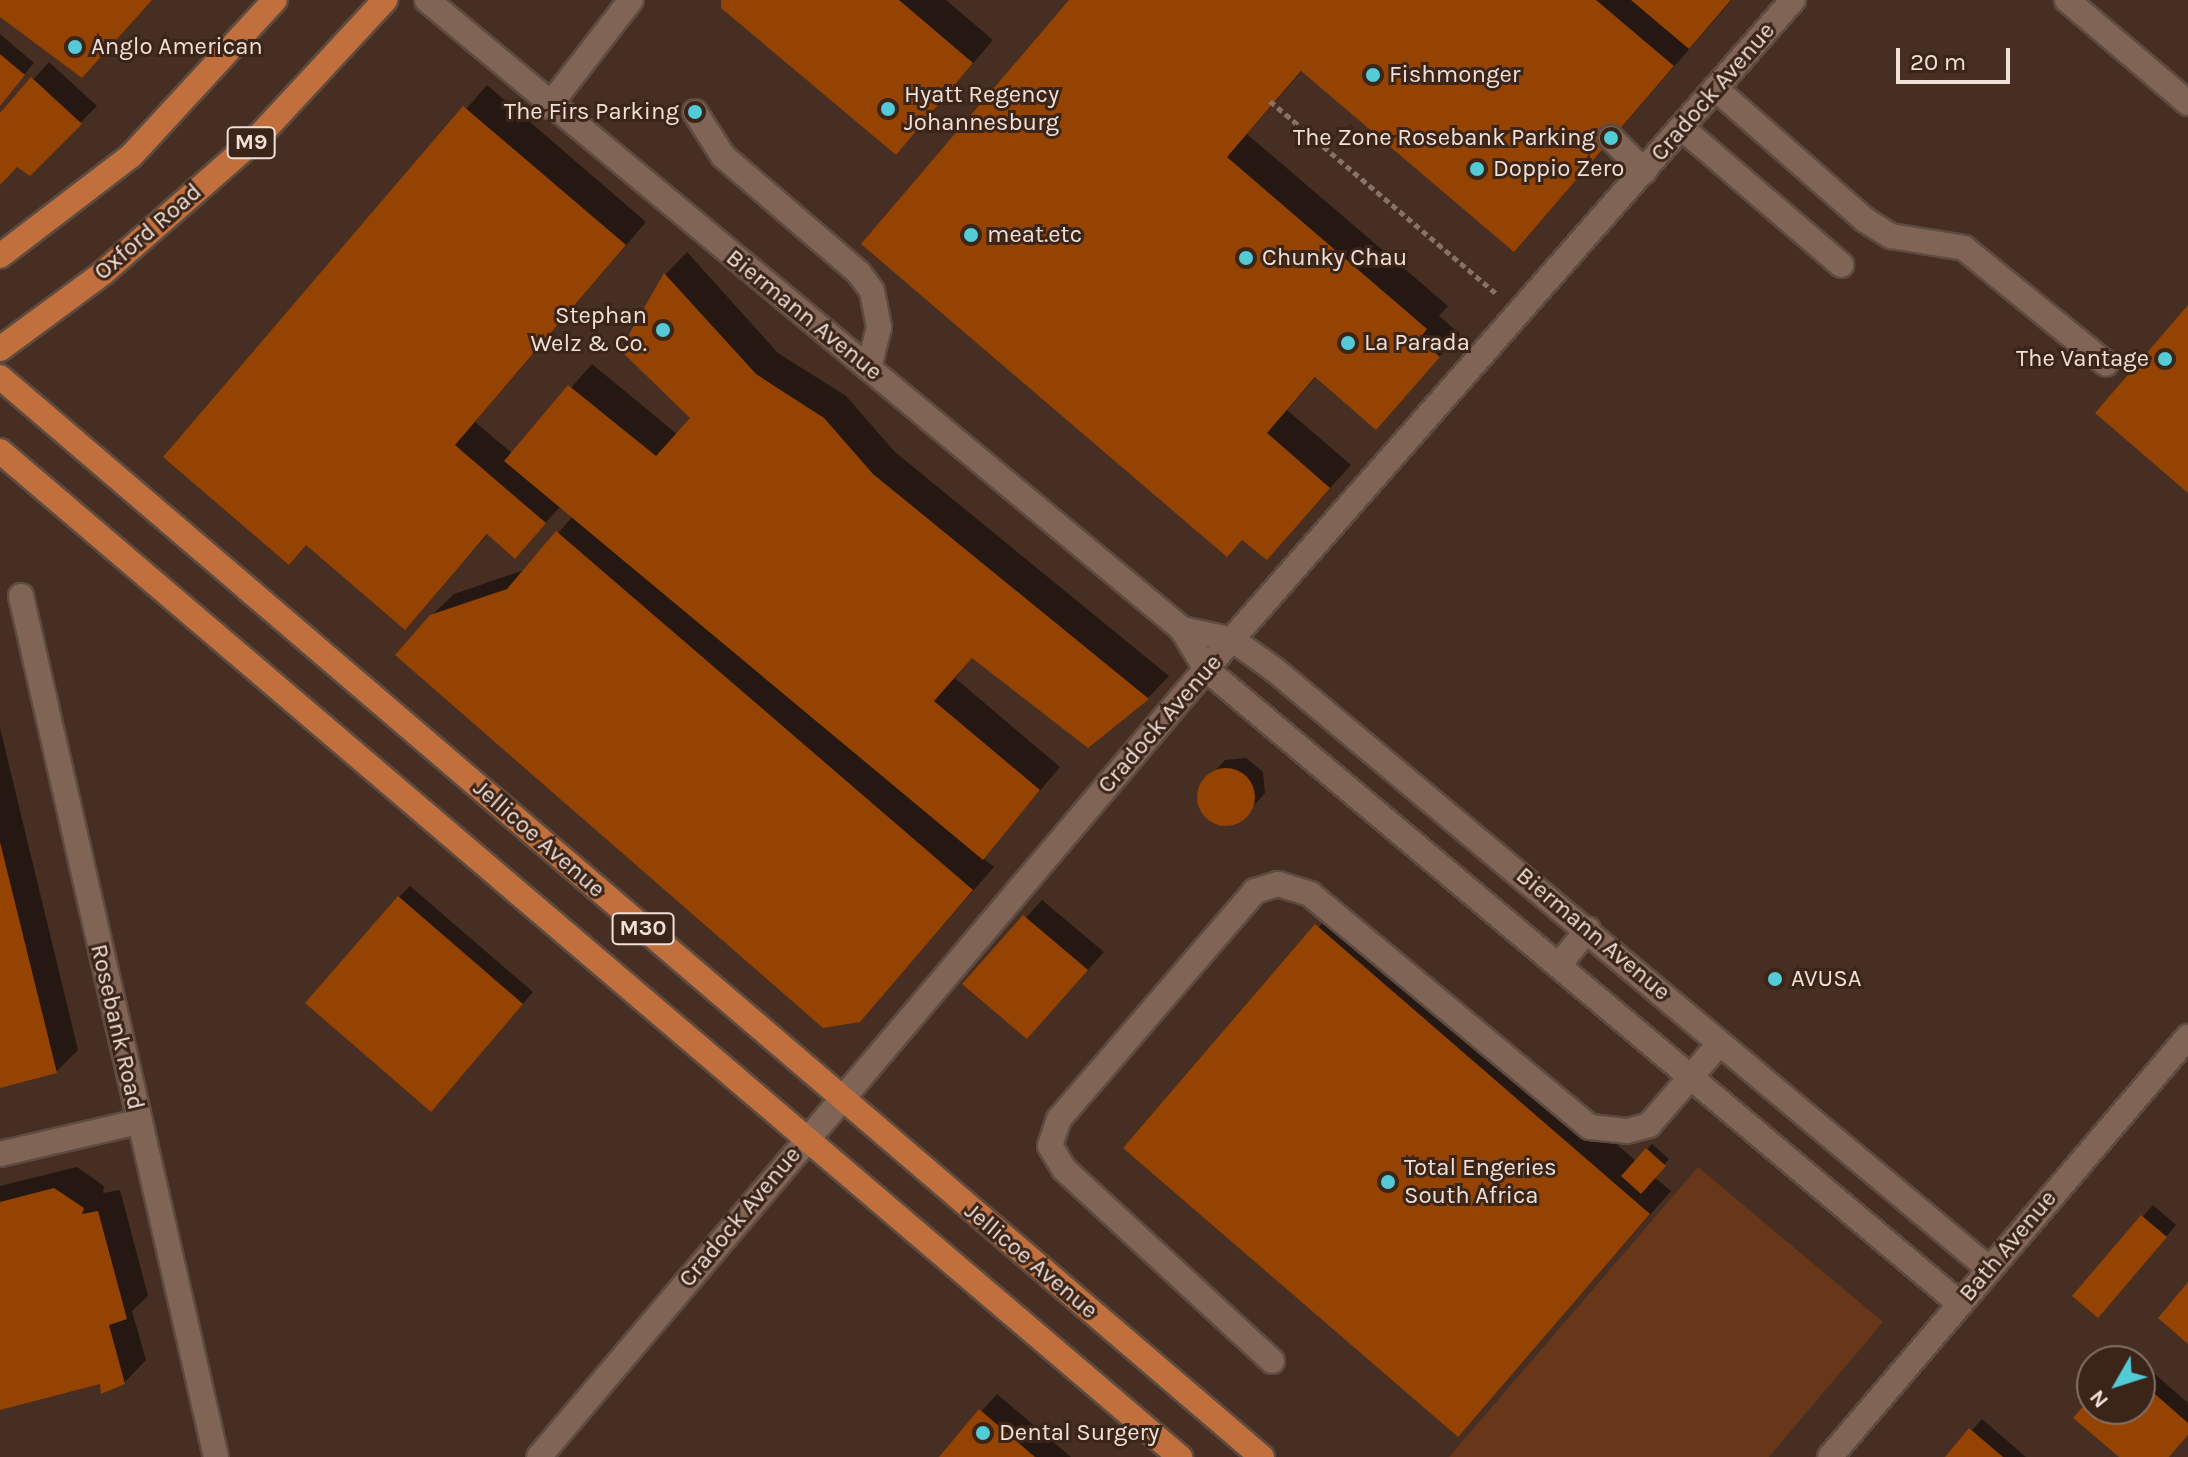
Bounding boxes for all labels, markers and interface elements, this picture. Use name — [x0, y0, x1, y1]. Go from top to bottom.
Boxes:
street label: Cradock Avenue — [1645, 17, 1781, 167]
scale bar — [1900, 32, 2014, 82]
place label: Anglo American — [91, 33, 263, 61]
marker: Anglo American — [66, 38, 84, 56]
text: 20 m — [1910, 48, 1966, 76]
place label: Fishmonger — [1389, 61, 1520, 89]
marker: Fishmonger — [1364, 66, 1382, 84]
place label: Hyatt Regency Johannesburg — [904, 81, 1059, 137]
place label: The Firs Parking — [504, 98, 679, 126]
marker: Hyatt Regency Johannesburg — [879, 100, 897, 118]
marker: The Firs Parking — [686, 103, 704, 121]
place label: The Zone Rosebank Parking — [1293, 124, 1595, 152]
road number: M9 — [225, 125, 277, 161]
marker: The Zone Rosebank Parking — [1602, 129, 1620, 147]
place label: Doppio Zero — [1493, 155, 1624, 183]
marker: Doppio Zero — [1468, 160, 1486, 178]
street label: Oxford Road — [88, 178, 208, 286]
place label: meat.etc — [987, 221, 1082, 249]
marker: meat.etc — [962, 226, 980, 244]
street label: Biermann Avenue — [720, 243, 888, 387]
place label: Chunky Chau — [1262, 244, 1407, 272]
marker: Chunky Chau — [1237, 249, 1255, 267]
place label: Stephan Welz & Co. — [530, 302, 647, 358]
marker: Stephan Welz & Co. — [654, 321, 672, 339]
place label: La Parada — [1364, 329, 1470, 357]
marker: La Parada — [1339, 334, 1357, 352]
place label: The Vantage — [2016, 345, 2149, 373]
marker: The Vantage — [2156, 350, 2174, 368]
street label: Cradock Avenue — [1092, 649, 1228, 799]
street label: Jellicoe Avenue — [467, 774, 611, 904]
street label: Biermann Avenue — [1510, 861, 1676, 1007]
road number: M30 — [611, 911, 675, 947]
street label: Rosebank Road — [84, 941, 150, 1113]
place label: AVUSA — [1791, 965, 1862, 993]
marker: AVUSA — [1766, 970, 1784, 988]
street label: Cradock Avenue — [673, 1141, 807, 1293]
place label: Total Engeries South Africa — [1404, 1154, 1556, 1210]
marker: Total Engeries South Africa — [1379, 1173, 1397, 1191]
street label: Bath Avenue — [1953, 1185, 2063, 1307]
street label: Jellicoe Avenue — [959, 1197, 1103, 1325]
north arrow — [2076, 1345, 2156, 1425]
text: N — [2084, 1385, 2114, 1413]
place label: Dental Surgery — [999, 1419, 1159, 1447]
marker: Dental Surgery — [974, 1424, 992, 1442]

